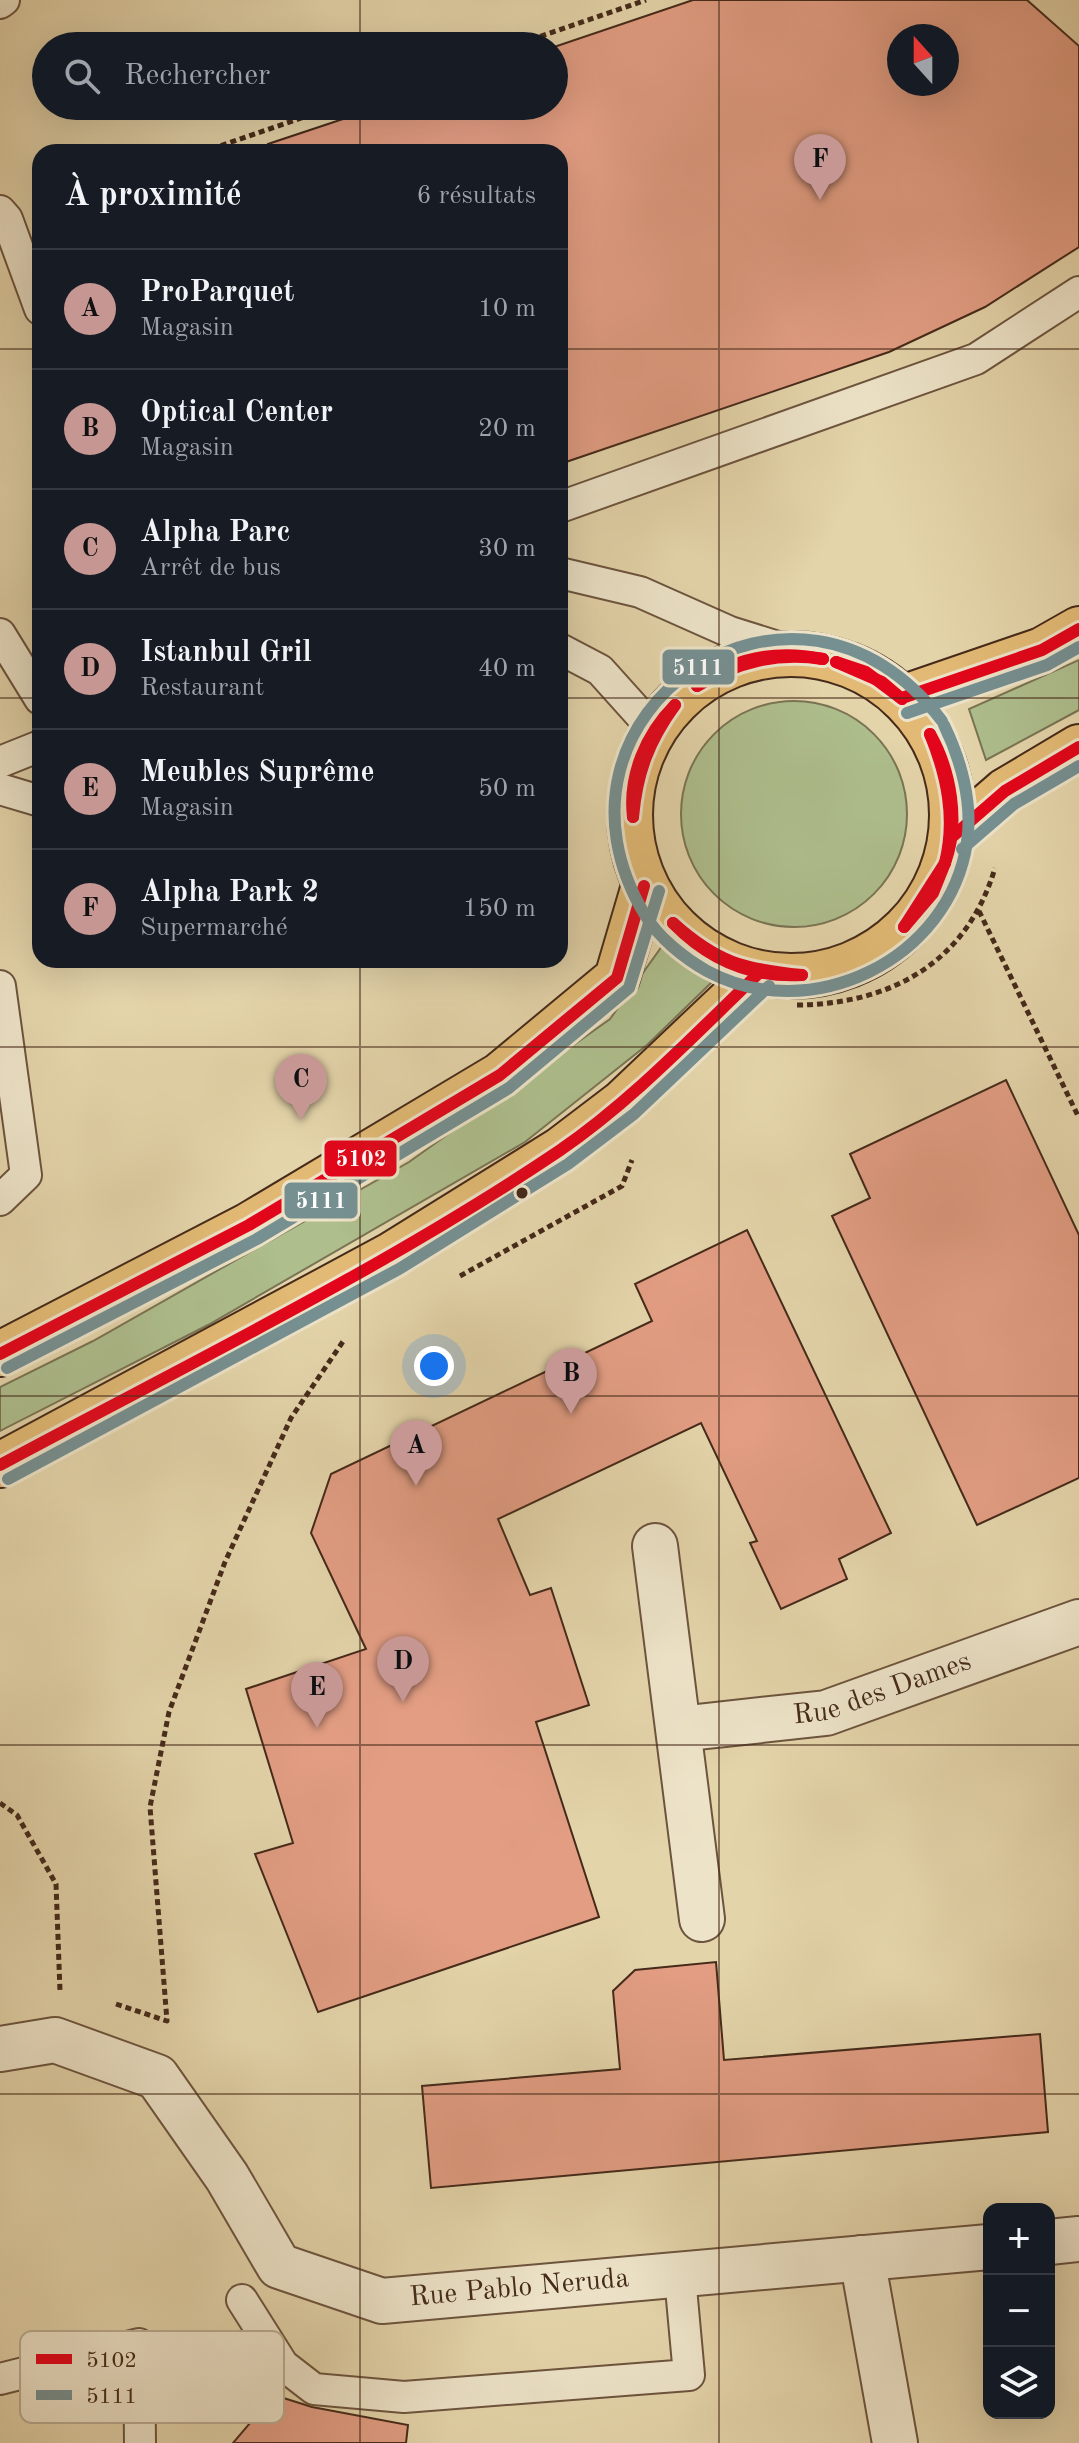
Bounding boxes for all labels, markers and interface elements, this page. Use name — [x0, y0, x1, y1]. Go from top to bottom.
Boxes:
north arrow — [887, 24, 959, 96]
search box — [32, 32, 568, 120]
icon: search — [60, 54, 104, 98]
text: Rechercher — [124, 61, 270, 91]
pin: F — [794, 134, 846, 200]
text: À proximité — [64, 179, 242, 213]
text: 6 résultats — [417, 183, 536, 209]
text: ProParquet — [140, 278, 295, 308]
text: A — [80, 296, 100, 322]
text: 10 m — [478, 296, 536, 322]
text: Magasin — [140, 315, 234, 341]
text: Optical Center — [140, 398, 333, 428]
text: B — [81, 416, 99, 442]
text: 20 m — [478, 416, 536, 442]
text: Magasin — [140, 435, 234, 461]
text: Alpha Parc — [140, 518, 291, 548]
text: C — [81, 536, 99, 562]
text: 30 m — [478, 536, 536, 562]
text: Arrêt de bus — [140, 555, 281, 581]
text: Istanbul Gril — [140, 638, 312, 668]
line badge: 5111 — [661, 648, 736, 686]
text: D — [80, 656, 100, 682]
text: 40 m — [478, 656, 536, 682]
text: 5111 — [672, 658, 724, 680]
text: Restaurant — [140, 675, 264, 701]
text: Meubles Suprême — [140, 758, 375, 788]
text: E — [81, 776, 99, 802]
text: 50 m — [478, 776, 536, 802]
text: Magasin — [140, 795, 234, 821]
text: Alpha Park 2 — [140, 878, 319, 908]
text: F — [81, 896, 99, 922]
text: 150 m — [463, 896, 536, 922]
text: Supermarché — [140, 915, 288, 941]
pin: C — [275, 1054, 327, 1120]
line badge: 5102 — [323, 1139, 398, 1178]
text: 5102 — [335, 1149, 387, 1171]
line badge: 5111 — [283, 1181, 359, 1220]
unlabelled marker — [514, 1185, 530, 1201]
text: 5111 — [295, 1191, 347, 1213]
your location — [414, 1346, 454, 1386]
pin: B — [545, 1348, 597, 1414]
pin: A — [390, 1420, 442, 1486]
pin: D — [377, 1636, 429, 1702]
street label: Rue des Dames — [792, 1648, 975, 1730]
pin: E — [291, 1662, 343, 1728]
map controls — [983, 2203, 1055, 2419]
button: + — [983, 2203, 1055, 2275]
street label: Rue Pablo Neruda — [408, 2265, 630, 2312]
button: − — [983, 2275, 1055, 2347]
legend — [20, 2331, 284, 2423]
button: layers — [983, 2347, 1055, 2419]
text: 5102 — [86, 2350, 137, 2372]
text: 5111 — [86, 2386, 137, 2408]

